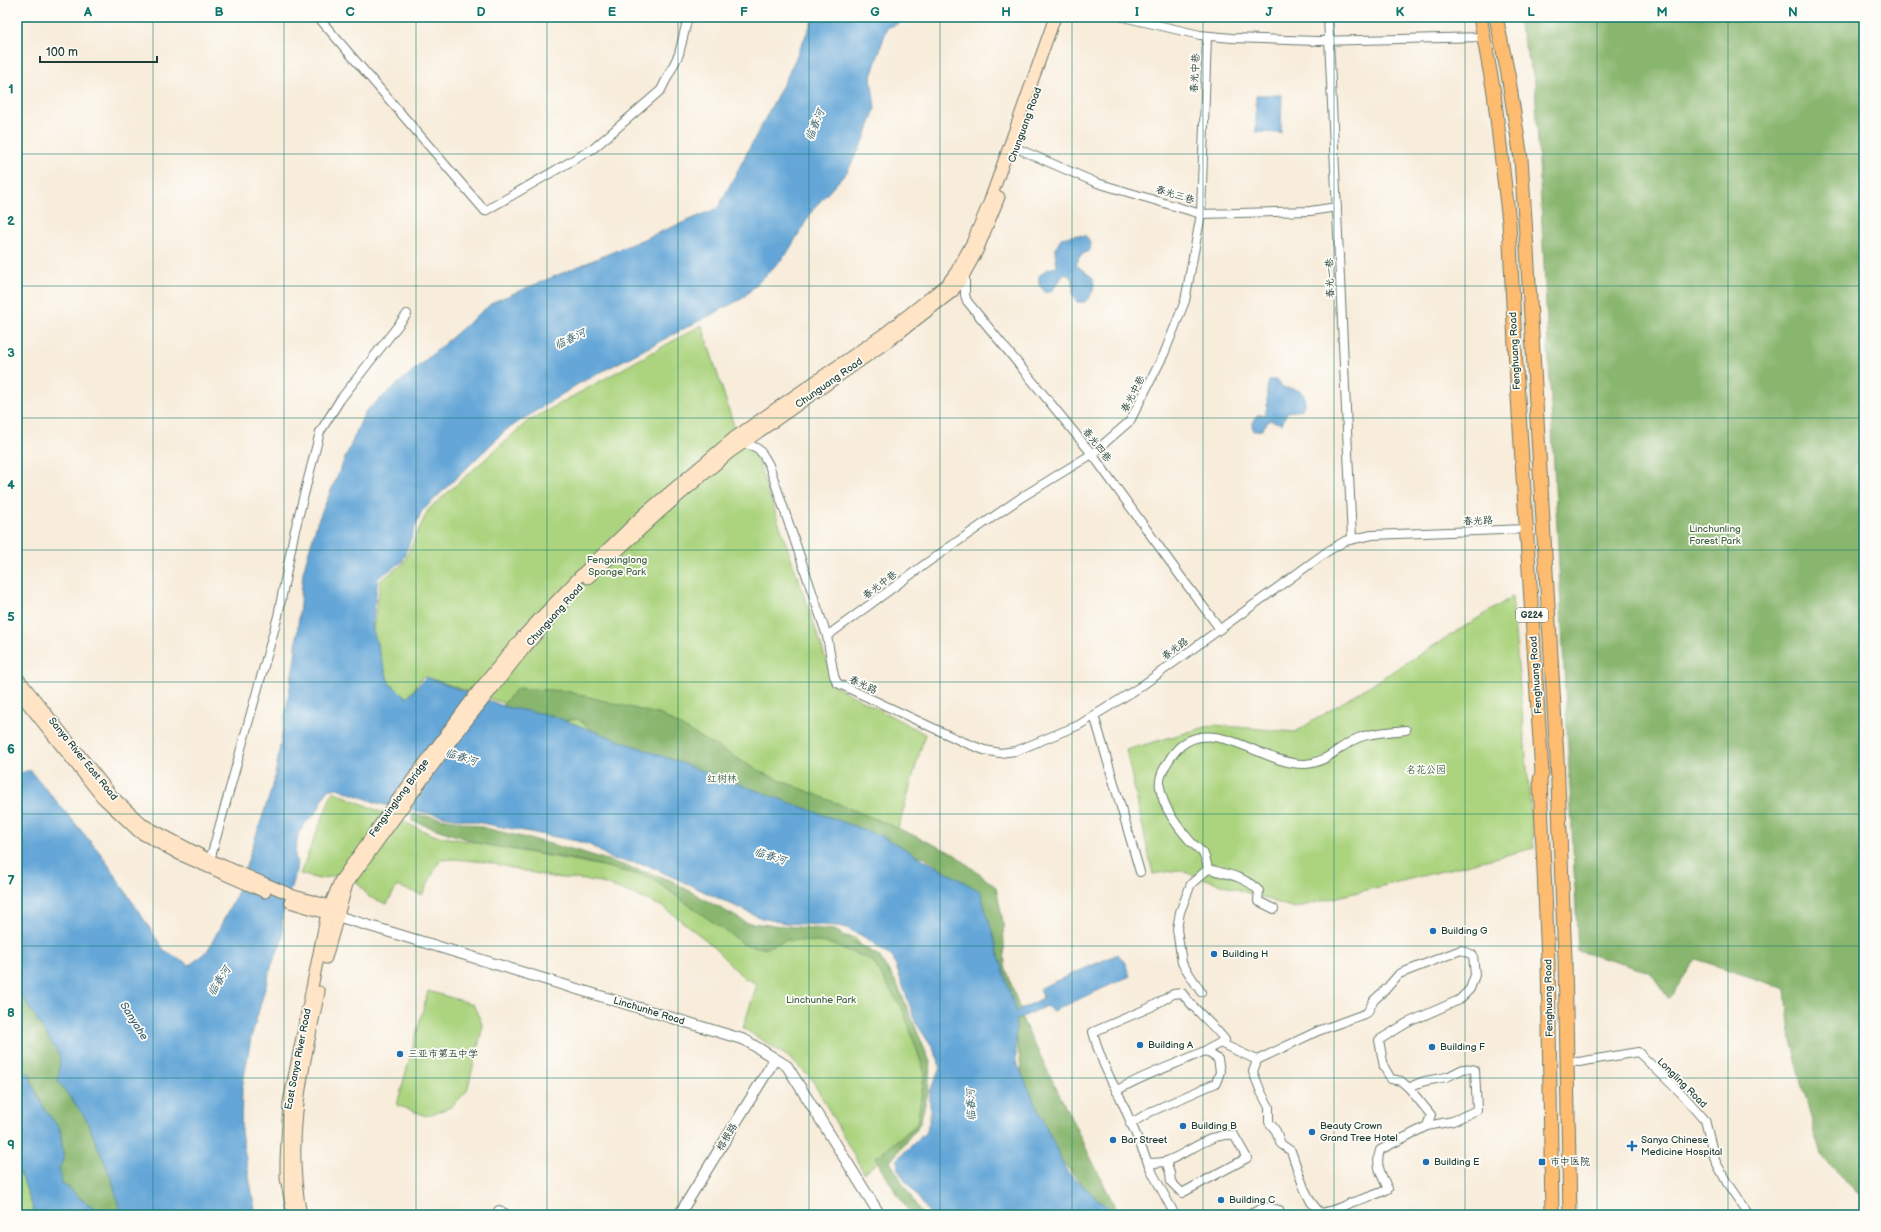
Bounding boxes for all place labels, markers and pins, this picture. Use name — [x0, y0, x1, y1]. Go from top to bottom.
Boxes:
place label: Building G — [1441, 925, 1488, 937]
marker: Building G — [1428, 926, 1438, 936]
place label: Building H — [1222, 948, 1268, 960]
marker: Building H — [1209, 949, 1219, 959]
place label: Building A — [1148, 1039, 1194, 1051]
marker: Building A — [1135, 1040, 1145, 1050]
place label: Building F — [1440, 1041, 1485, 1053]
marker: Building F — [1427, 1042, 1437, 1052]
place label: 三亚市第五中学 — [408, 1048, 478, 1060]
marker: 三亚市第五中学 — [395, 1049, 405, 1059]
place label: Building B — [1191, 1120, 1237, 1132]
place label: Beauty Crown Grand Tree Hotel — [1320, 1120, 1398, 1144]
marker: Building B — [1178, 1121, 1188, 1131]
marker: Beauty Crown Grand Tree Hotel — [1307, 1127, 1317, 1137]
place label: Bar Street — [1121, 1134, 1167, 1146]
place label: Sanya Chinese Medicine Hospital — [1641, 1134, 1722, 1158]
marker: Bar Street — [1108, 1135, 1118, 1145]
marker: Sanya Chinese Medicine Hospital — [1626, 1140, 1638, 1152]
place label: Building E — [1434, 1156, 1480, 1168]
place label: 市中医院 — [1550, 1156, 1590, 1168]
marker: Building E — [1421, 1157, 1431, 1167]
marker: 市中医院 — [1537, 1157, 1547, 1167]
place label: Building C — [1229, 1194, 1275, 1206]
marker: Building C — [1216, 1195, 1226, 1205]

